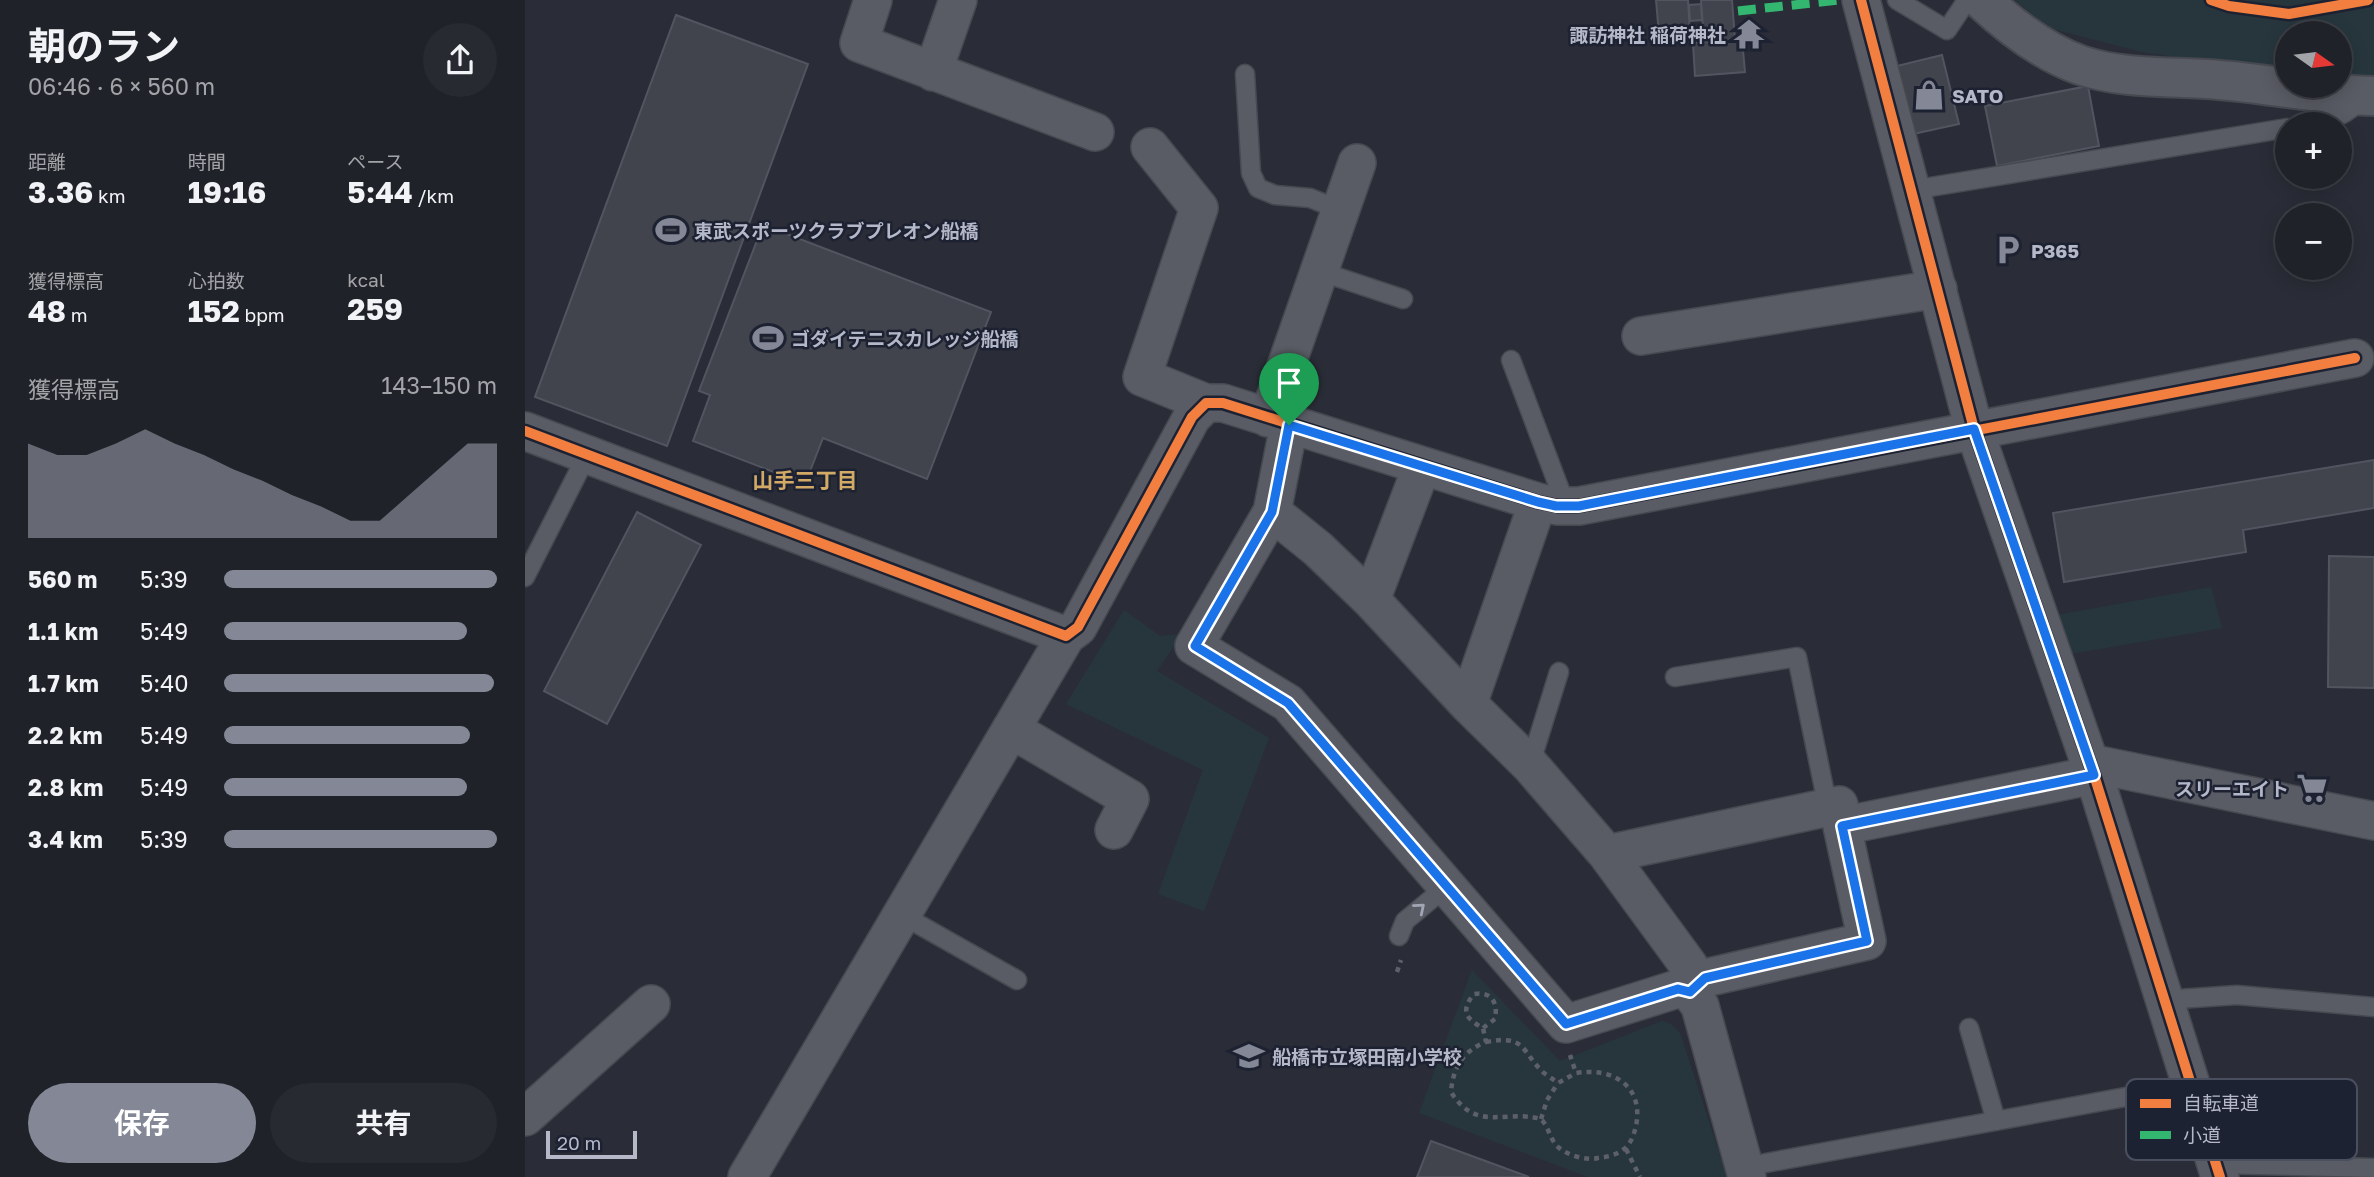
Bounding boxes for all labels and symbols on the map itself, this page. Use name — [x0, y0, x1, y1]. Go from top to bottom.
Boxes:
temple icon: 諏訪神社 稲荷神社 — [1732, 17, 1766, 51]
north arrow — [2275, 21, 2352, 98]
place label: 諏訪神社 稲荷神社 — [1569, 23, 1726, 46]
shop icon: SATO — [1912, 78, 1946, 112]
place label: SATO — [1952, 84, 2004, 107]
sports icon: 東武スポーツクラブプレオン船橋 — [654, 213, 688, 247]
place label: 東武スポーツクラブプレオン船橋 — [694, 219, 979, 242]
parking icon: P365 — [1991, 233, 2025, 267]
place label: P365 — [2031, 239, 2079, 262]
sports icon: ゴダイテニスカレッジ船橋 — [751, 321, 785, 355]
place label: ゴダイテニスカレッジ船橋 — [791, 327, 1019, 350]
pin — [1259, 353, 1319, 425]
district label: 山手三丁目 — [753, 467, 858, 493]
supermarket icon: スリーエイト — [2295, 771, 2329, 805]
place label: スリーエイト — [2175, 777, 2289, 800]
one-way arrow — [1412, 904, 1424, 917]
school or university icon: 船橋市立塚田南小学校 — [1232, 1039, 1266, 1073]
place label: 船橋市立塚田南小学校 — [1272, 1045, 1462, 1068]
legend — [2126, 1079, 2357, 1160]
text: 自転車道 — [2183, 1091, 2259, 1114]
text: 小道 — [2183, 1123, 2221, 1146]
scale bar — [546, 1128, 637, 1160]

